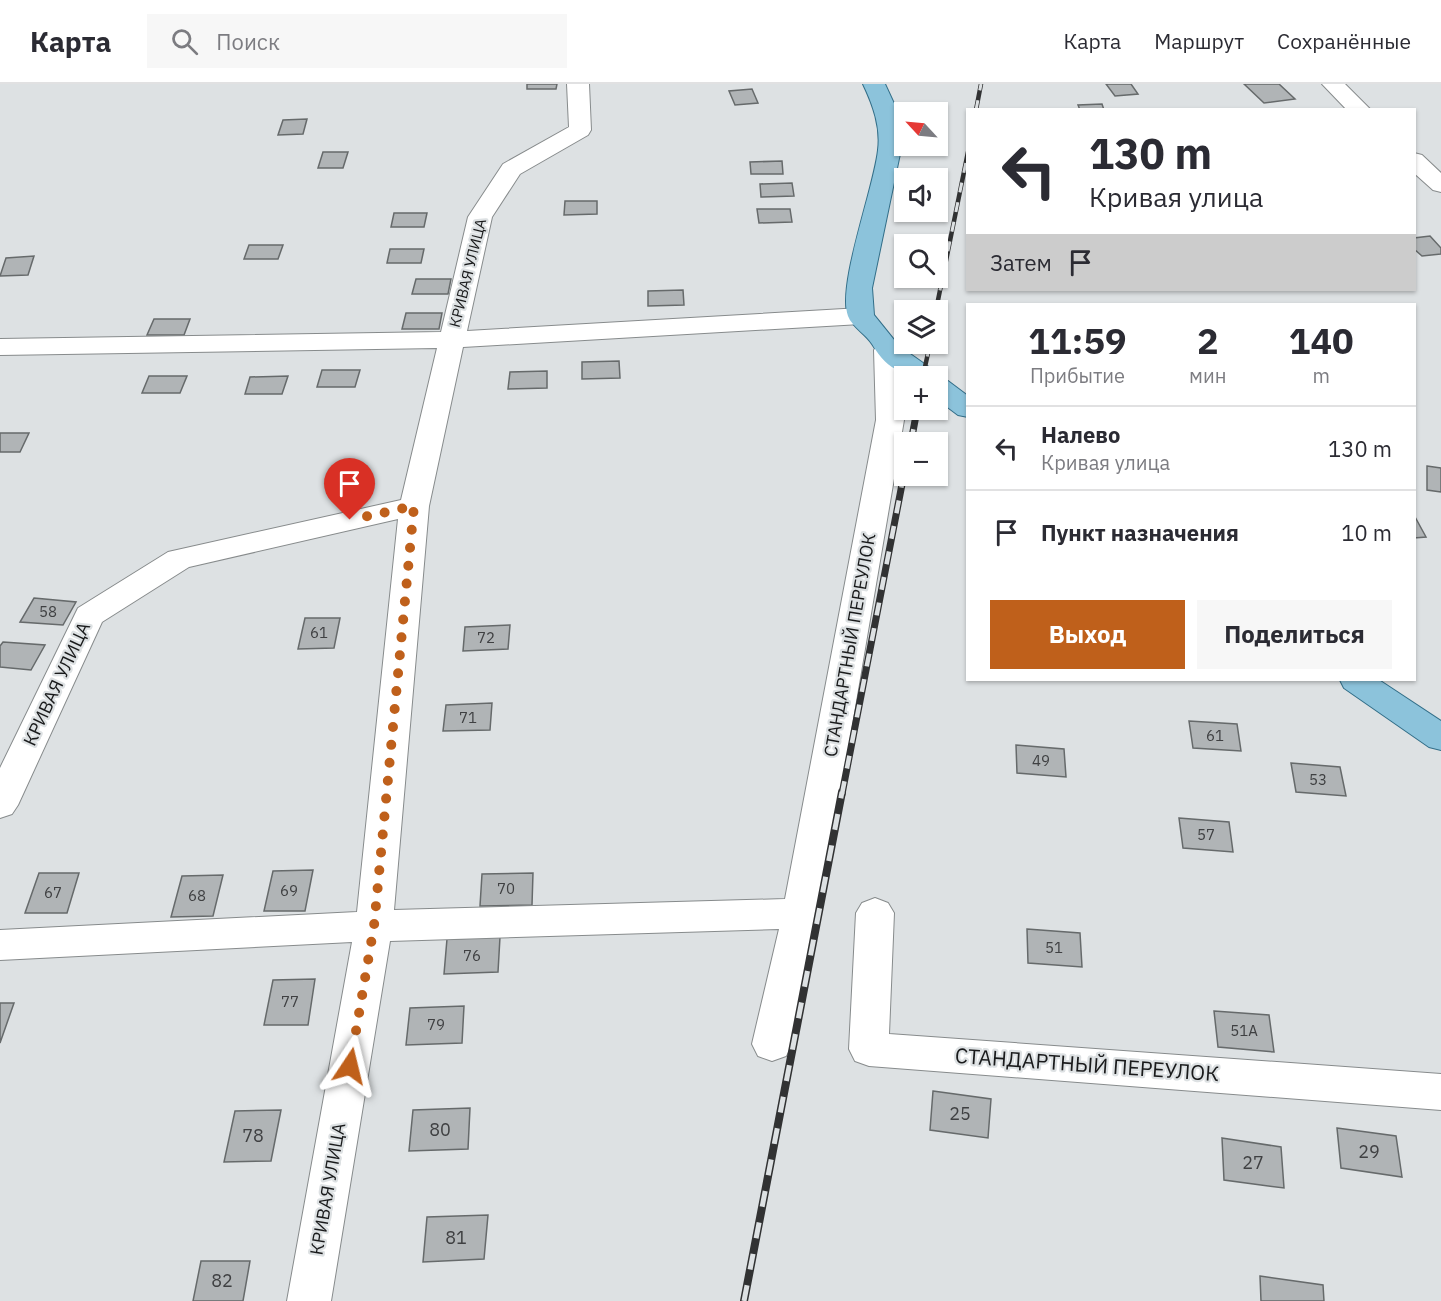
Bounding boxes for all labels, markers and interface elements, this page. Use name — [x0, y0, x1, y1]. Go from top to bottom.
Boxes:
search box — [147, 14, 567, 68]
text: Карта — [30, 23, 111, 60]
icon: search — [168, 25, 201, 58]
text: Поиск — [216, 27, 280, 56]
text: Карта — [1063, 27, 1121, 55]
text: Маршрут — [1154, 27, 1244, 55]
text: Сохранённые — [1277, 27, 1411, 55]
north arrow — [894, 102, 948, 156]
map controls — [894, 102, 948, 486]
text: 130 m — [1089, 126, 1212, 181]
icon: left — [990, 132, 1068, 210]
button: sound — [894, 168, 948, 222]
text: Кривая улица — [1089, 179, 1263, 214]
street label: КРИВАЯ УЛИЦА — [445, 216, 490, 329]
button: search — [894, 234, 948, 288]
icon: arrive — [1064, 246, 1097, 279]
text: Затем — [990, 248, 1052, 277]
button: layers — [894, 300, 948, 354]
text: 11:59 — [1028, 317, 1127, 364]
text: 2 — [1197, 317, 1219, 364]
text: 140 — [1289, 317, 1354, 364]
text: Прибытие — [1030, 362, 1125, 389]
text: мин — [1189, 362, 1226, 389]
text: m — [1312, 362, 1330, 389]
button: + — [894, 366, 948, 420]
text: Налево — [1041, 420, 1120, 449]
button: − — [894, 432, 948, 486]
icon: left — [990, 432, 1023, 465]
text: 130 m — [1328, 434, 1392, 463]
text: Кривая улица — [1041, 449, 1170, 476]
pin — [324, 458, 375, 520]
icon: arrive — [333, 467, 366, 500]
icon: arrive — [990, 516, 1023, 549]
text: Пункт назначения — [1041, 518, 1239, 547]
text: 10 m — [1341, 518, 1392, 547]
street label: СТАНДАРТНЫЙ ПЕРЕУЛОК — [818, 531, 881, 759]
button: Выход — [990, 600, 1185, 669]
button: Поделиться — [1197, 600, 1392, 669]
house number: 58 — [39, 602, 57, 621]
street label: КРИВАЯ УЛИЦА — [18, 618, 95, 749]
house number: 61 — [310, 623, 328, 642]
house number: 72 — [477, 628, 495, 647]
house number: 71 — [459, 708, 477, 727]
house number: 61 — [1206, 726, 1224, 745]
house number: 49 — [1032, 751, 1050, 770]
house number: 53 — [1309, 770, 1327, 789]
house number: 57 — [1197, 825, 1215, 844]
house number: 70 — [497, 879, 515, 898]
house number: 69 — [280, 881, 298, 900]
house number: 67 — [44, 883, 62, 902]
house number: 68 — [188, 886, 206, 905]
house number: 51 — [1045, 938, 1063, 957]
house number: 76 — [463, 946, 481, 965]
house number: 77 — [281, 992, 299, 1011]
house number: 79 — [427, 1015, 445, 1034]
house number: 51А — [1230, 1021, 1258, 1040]
position arrow — [318, 1034, 382, 1098]
street label: СТАНДАРТНЫЙ ПЕРЕУЛОК — [954, 1041, 1220, 1087]
house number: 25 — [949, 1102, 971, 1125]
house number: 80 — [429, 1118, 451, 1141]
street label: КРИВАЯ УЛИЦА — [305, 1121, 351, 1257]
house number: 78 — [242, 1124, 264, 1147]
house number: 29 — [1358, 1140, 1380, 1163]
house number: 27 — [1242, 1151, 1264, 1174]
house number: 81 — [445, 1226, 467, 1249]
house number: 82 — [211, 1269, 233, 1292]

